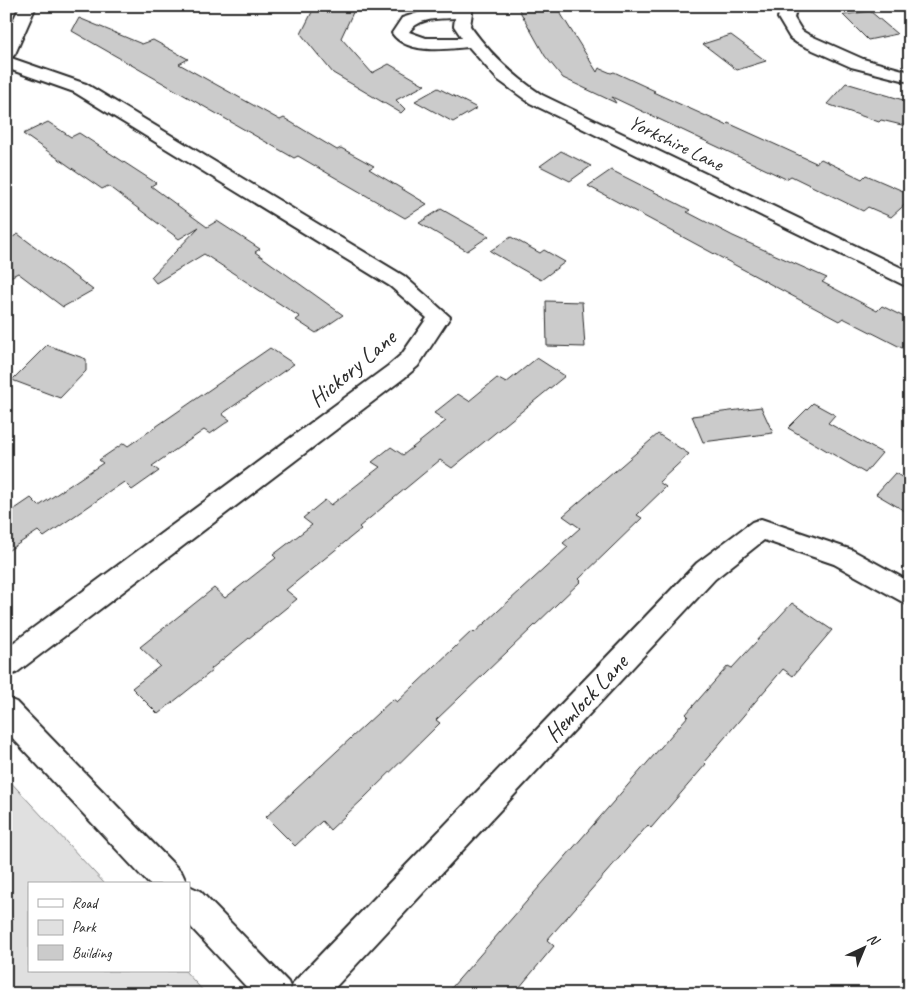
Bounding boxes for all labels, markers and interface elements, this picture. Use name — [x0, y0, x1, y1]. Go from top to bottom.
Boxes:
street label: Yorkshire Lane — [625, 109, 728, 177]
street label: Hickory Lane — [302, 321, 404, 413]
street label: Hemlock Lane — [538, 646, 636, 748]
legend — [28, 882, 190, 972]
text: Road — [72, 894, 99, 913]
text: Park — [72, 918, 97, 937]
north arrow — [838, 922, 888, 972]
text: N — [864, 930, 883, 950]
text: Building — [72, 944, 112, 963]

